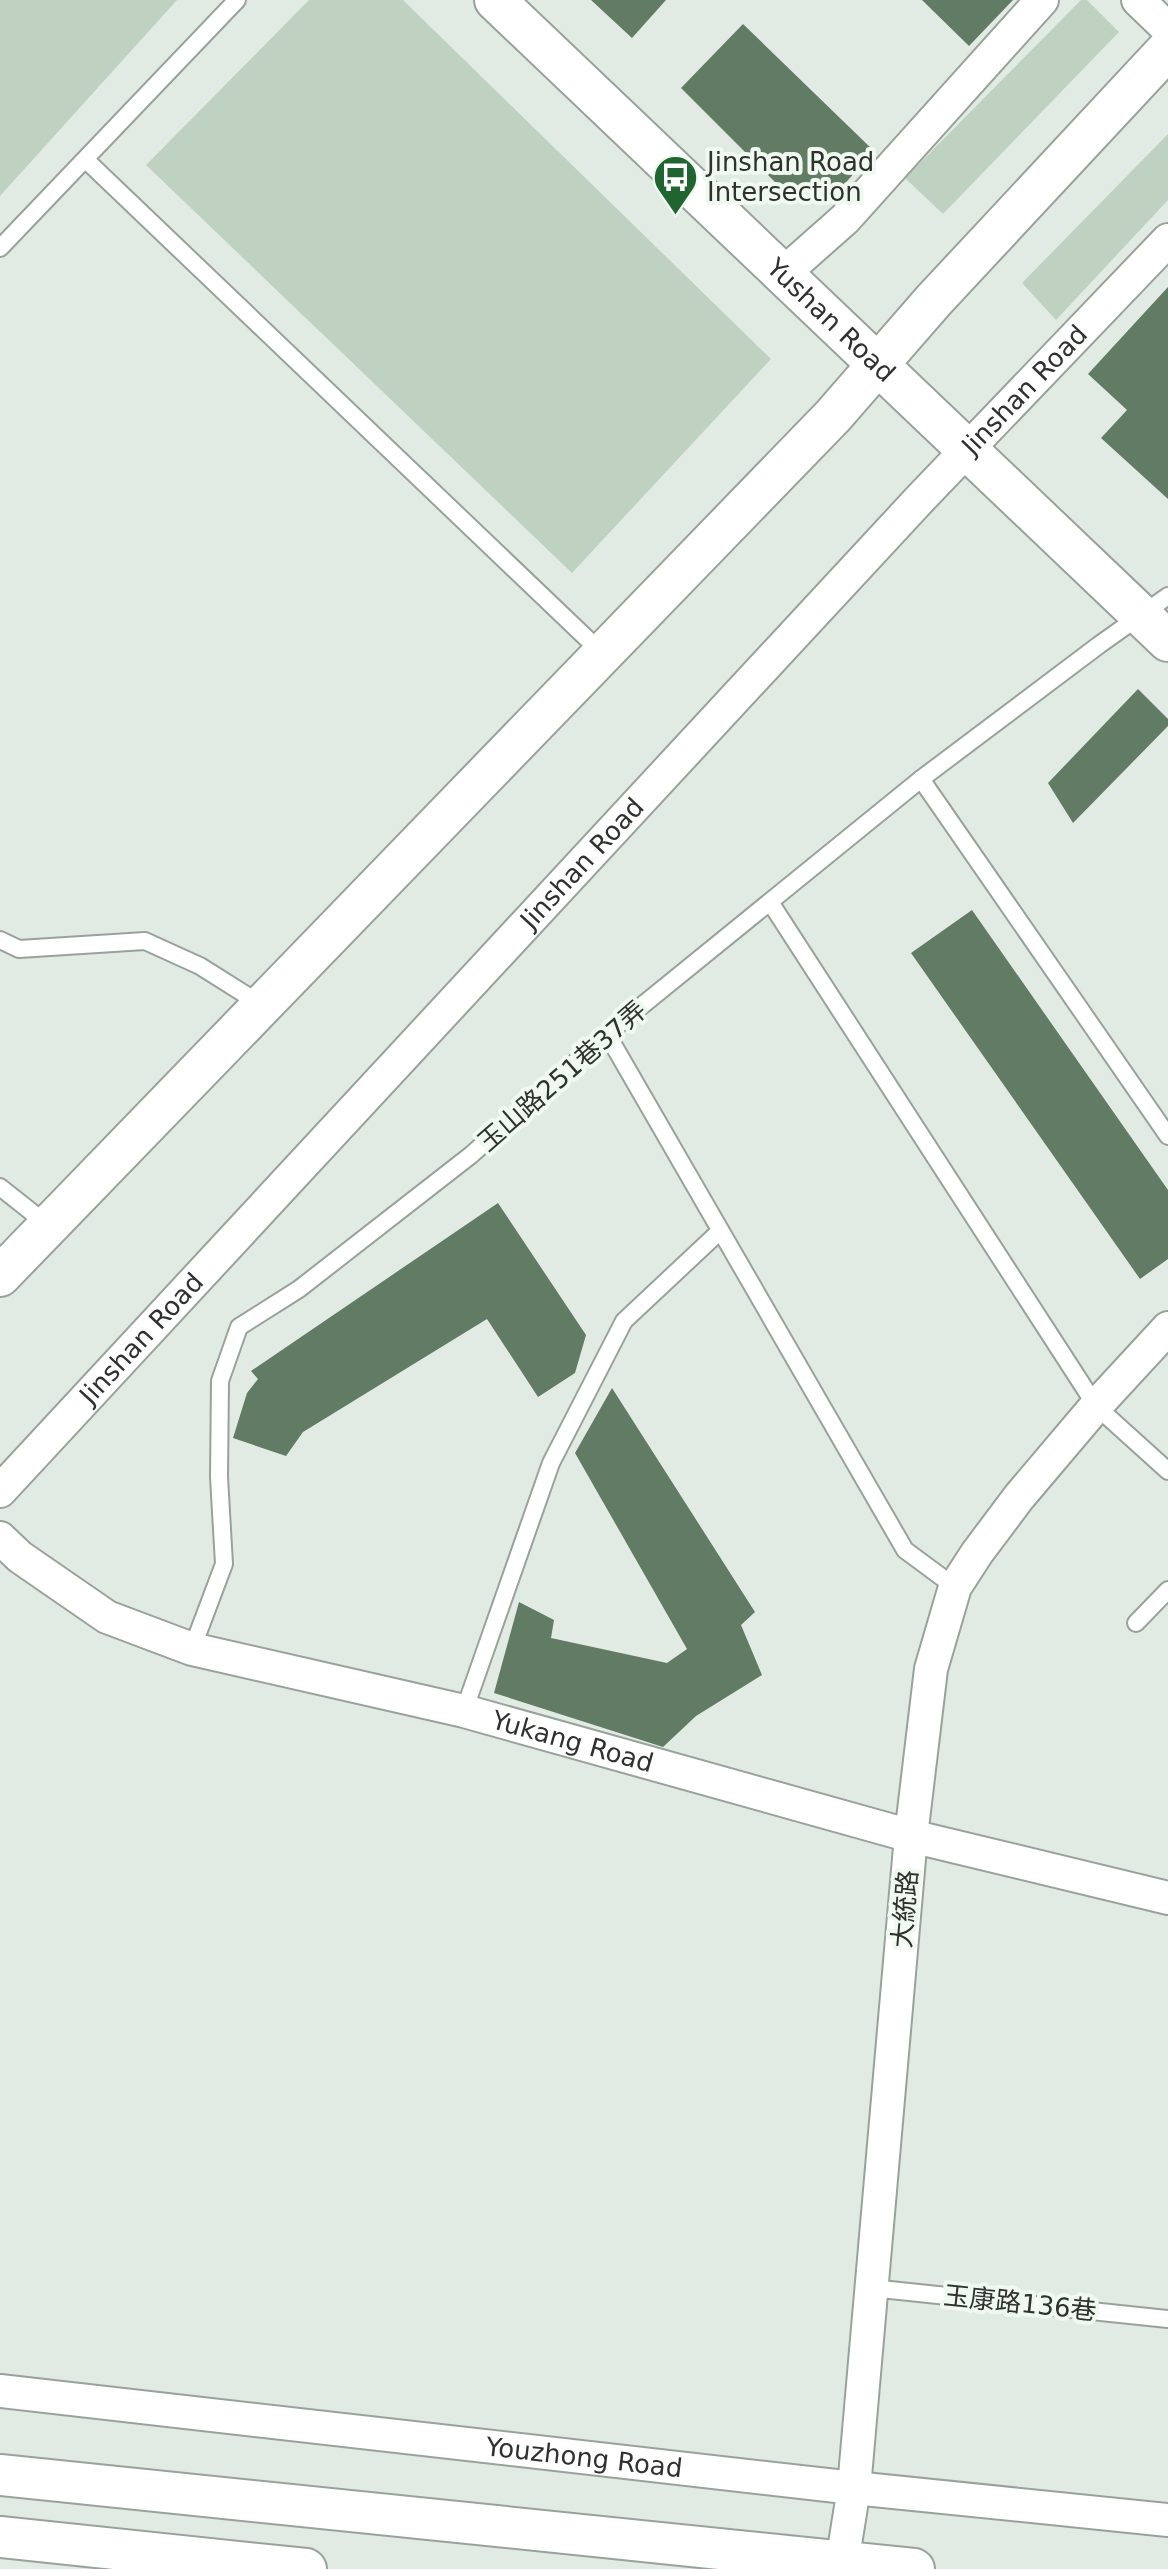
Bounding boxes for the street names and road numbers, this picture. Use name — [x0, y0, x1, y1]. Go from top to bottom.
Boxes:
street label: Yushan Road — [760, 251, 901, 388]
street label: Jinshan Road — [954, 319, 1093, 462]
street label: Jinshan Road — [513, 792, 650, 936]
street label: 玉山路251巷37弄 — [472, 995, 652, 1157]
street label: Jinshan Road — [72, 1267, 209, 1412]
street label: Yukang Road — [488, 1704, 657, 1778]
street label: 大統路 — [887, 1869, 923, 1949]
street label: 玉康路136巷 — [942, 2280, 1098, 2326]
street label: Youzhong Road — [483, 2431, 684, 2483]

